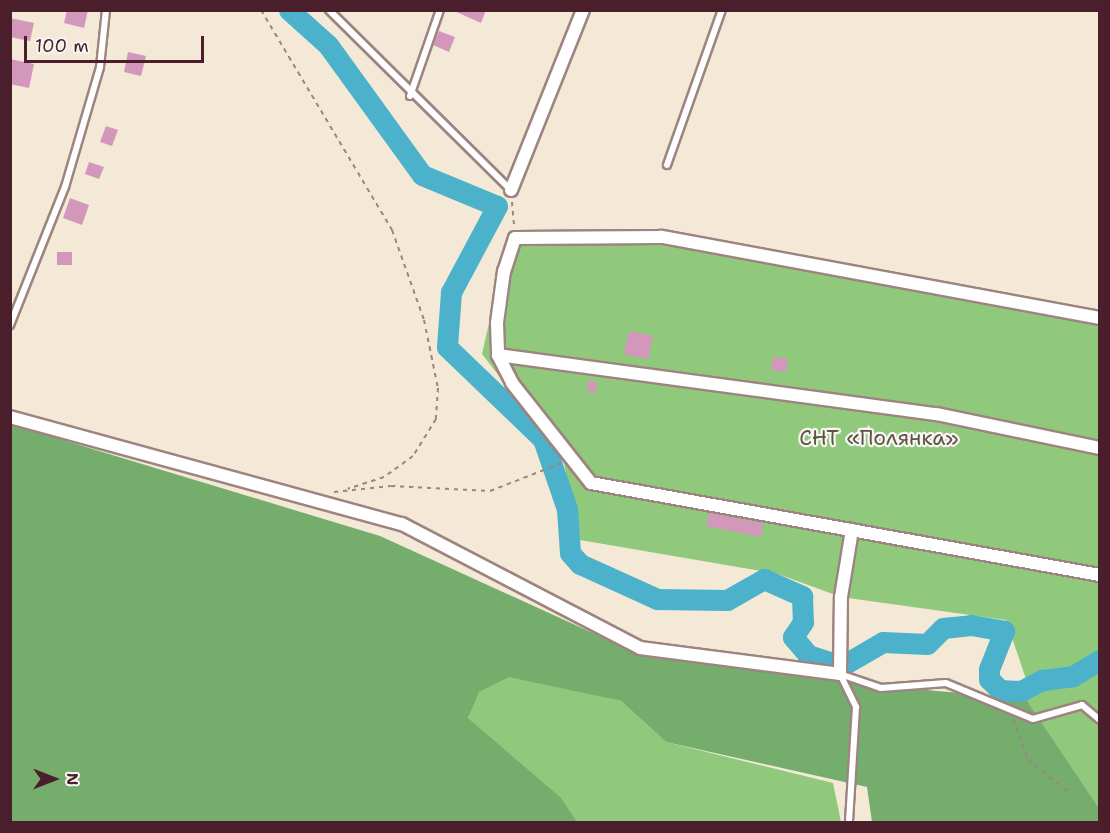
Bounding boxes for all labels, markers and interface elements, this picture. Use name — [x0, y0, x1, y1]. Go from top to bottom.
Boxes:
scale bar — [27, 24, 207, 62]
text: 100 m — [35, 34, 89, 58]
park label: СНТ «Полянка» — [799, 425, 959, 451]
north arrow — [24, 749, 84, 809]
text: N — [62, 773, 83, 785]

